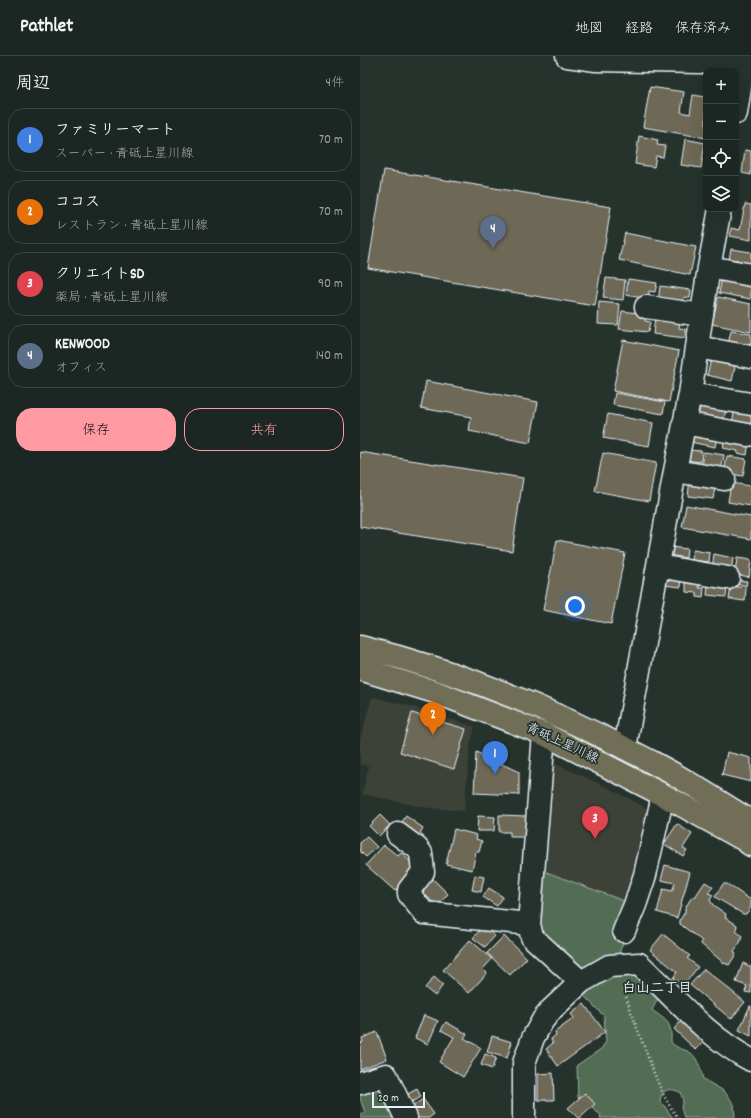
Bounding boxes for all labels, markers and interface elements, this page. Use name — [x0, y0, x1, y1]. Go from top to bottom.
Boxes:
text: Pathlet — [20, 14, 73, 41]
text: 地図 — [575, 19, 603, 39]
text: 経路 — [625, 19, 653, 39]
text: 保存済み — [675, 19, 731, 39]
map controls — [703, 68, 739, 212]
button: + — [703, 68, 739, 104]
text: 周辺 — [16, 73, 50, 97]
text: 4件 — [326, 74, 344, 93]
button: − — [703, 104, 739, 140]
text: ファミリーマート — [55, 120, 176, 142]
text: 1 — [29, 131, 31, 150]
text: 70 m — [319, 131, 343, 150]
button: locate — [703, 140, 739, 176]
text: スーパー · 青砥上星川線 — [55, 145, 193, 164]
button: layers — [703, 176, 739, 212]
text: ココス — [55, 192, 100, 214]
text: 2 — [27, 203, 33, 222]
text: 70 m — [319, 203, 343, 222]
pin: 4 — [480, 216, 506, 249]
text: レストラン · 青砥上星川線 — [55, 217, 208, 236]
text: クリエイトSD — [55, 264, 144, 286]
text: 3 — [27, 275, 33, 294]
text: 90 m — [318, 275, 343, 294]
text: 薬局 · 青砥上星川線 — [55, 289, 168, 308]
text: KENWOOD — [55, 334, 110, 356]
text: 4 — [27, 347, 33, 366]
text: 140 m — [316, 347, 343, 366]
text: オフィス — [55, 359, 107, 378]
button: 保存 — [16, 408, 176, 451]
button: 共有 — [184, 408, 344, 451]
your location — [565, 596, 585, 616]
pin: 2 — [420, 702, 446, 735]
street label: 青砥上星川線 — [523, 719, 602, 770]
pin: 1 — [482, 741, 508, 774]
pin: 3 — [582, 806, 608, 839]
district label: 白山二丁目 — [622, 979, 692, 999]
scale bar — [372, 1090, 425, 1109]
text: 20 m — [378, 1091, 399, 1107]

